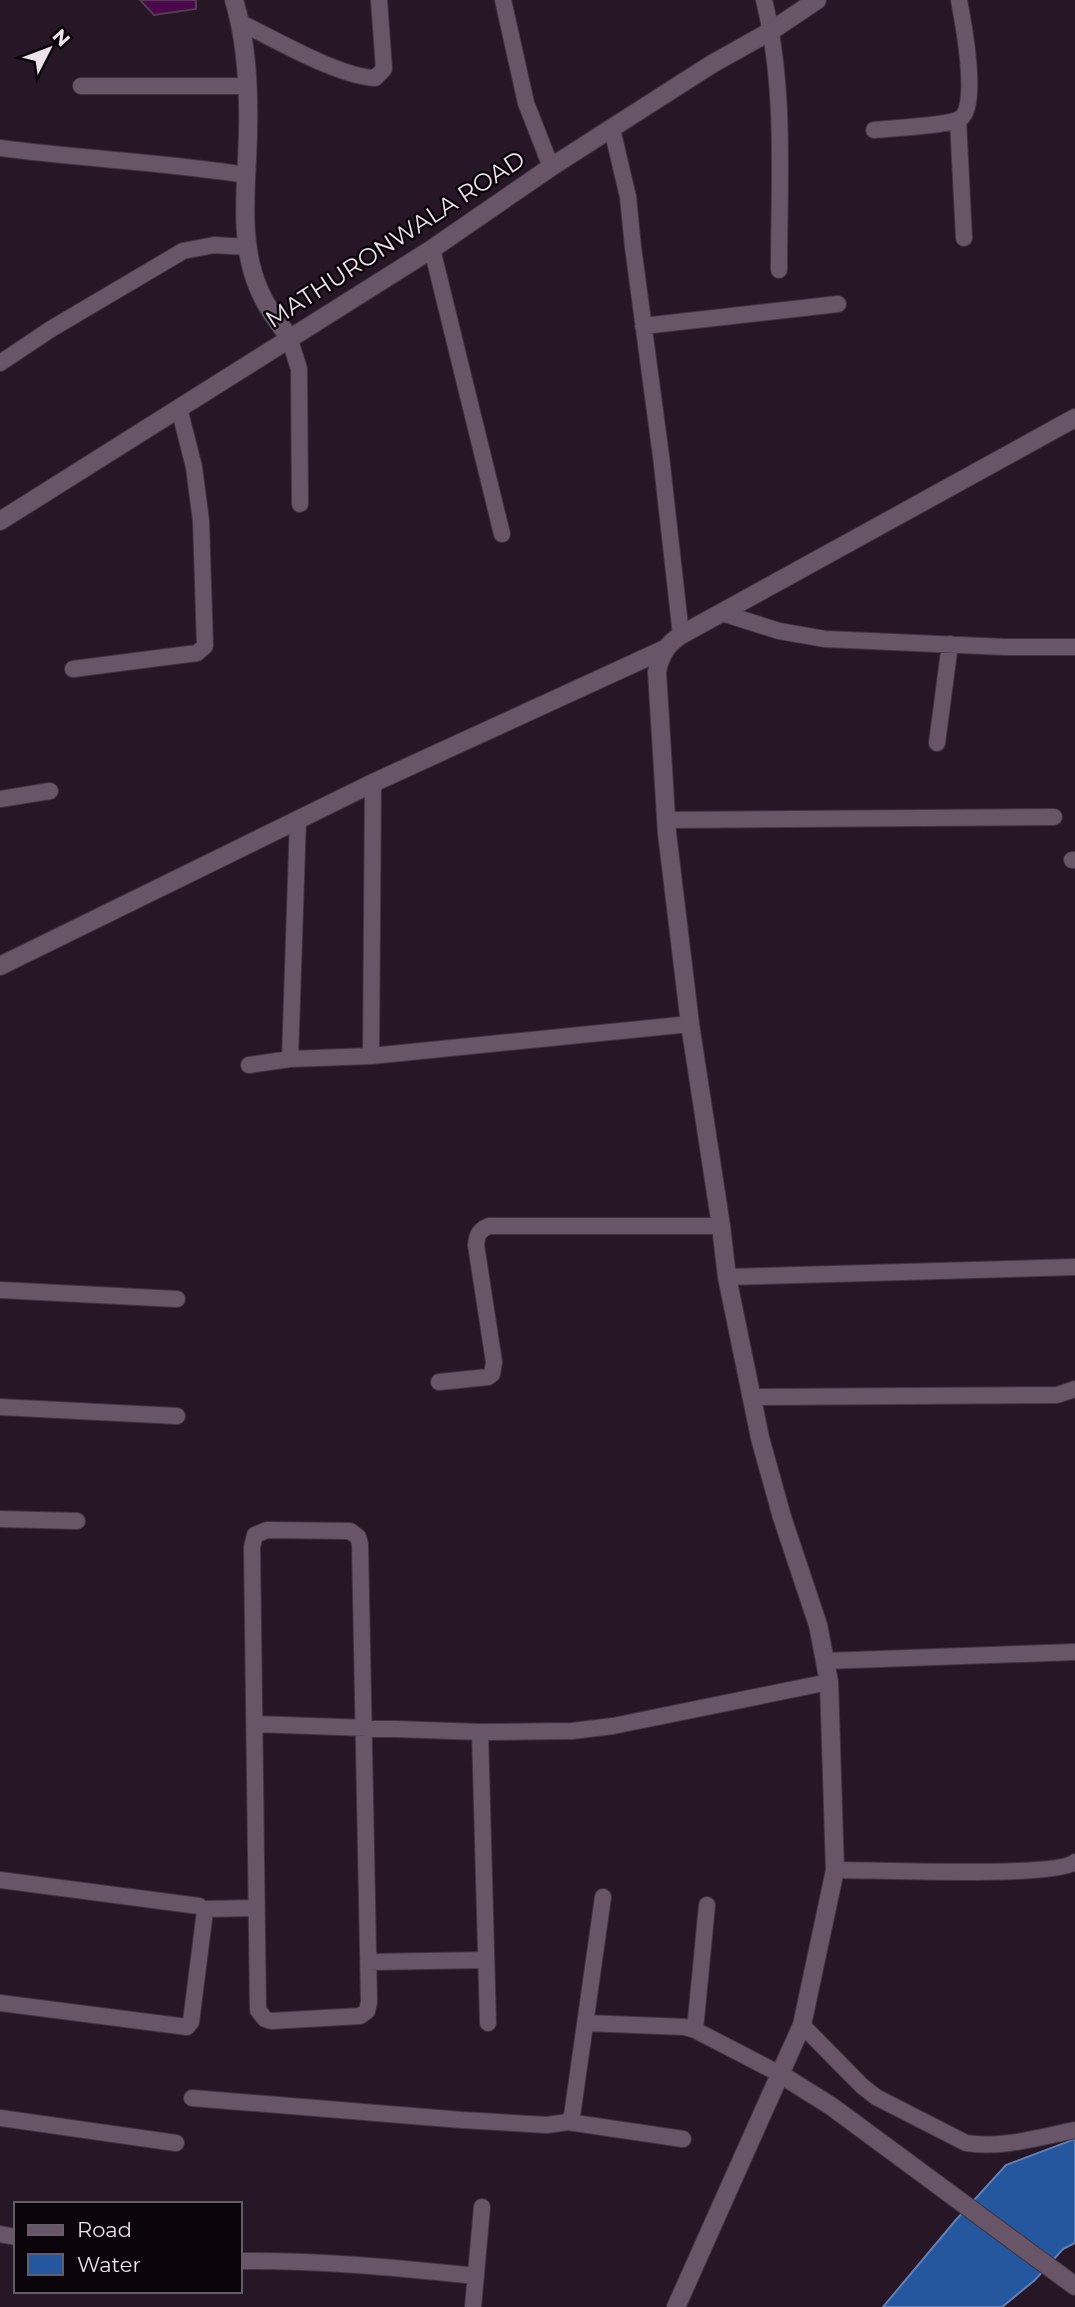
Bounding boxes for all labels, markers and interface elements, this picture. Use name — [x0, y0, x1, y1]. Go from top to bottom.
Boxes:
north arrow — [14, 14, 84, 84]
text: N — [48, 25, 75, 51]
street label: MATHURONWALA ROAD — [260, 144, 530, 334]
legend — [14, 2202, 242, 2293]
text: Road — [77, 2217, 132, 2242]
text: Water — [77, 2252, 141, 2277]

